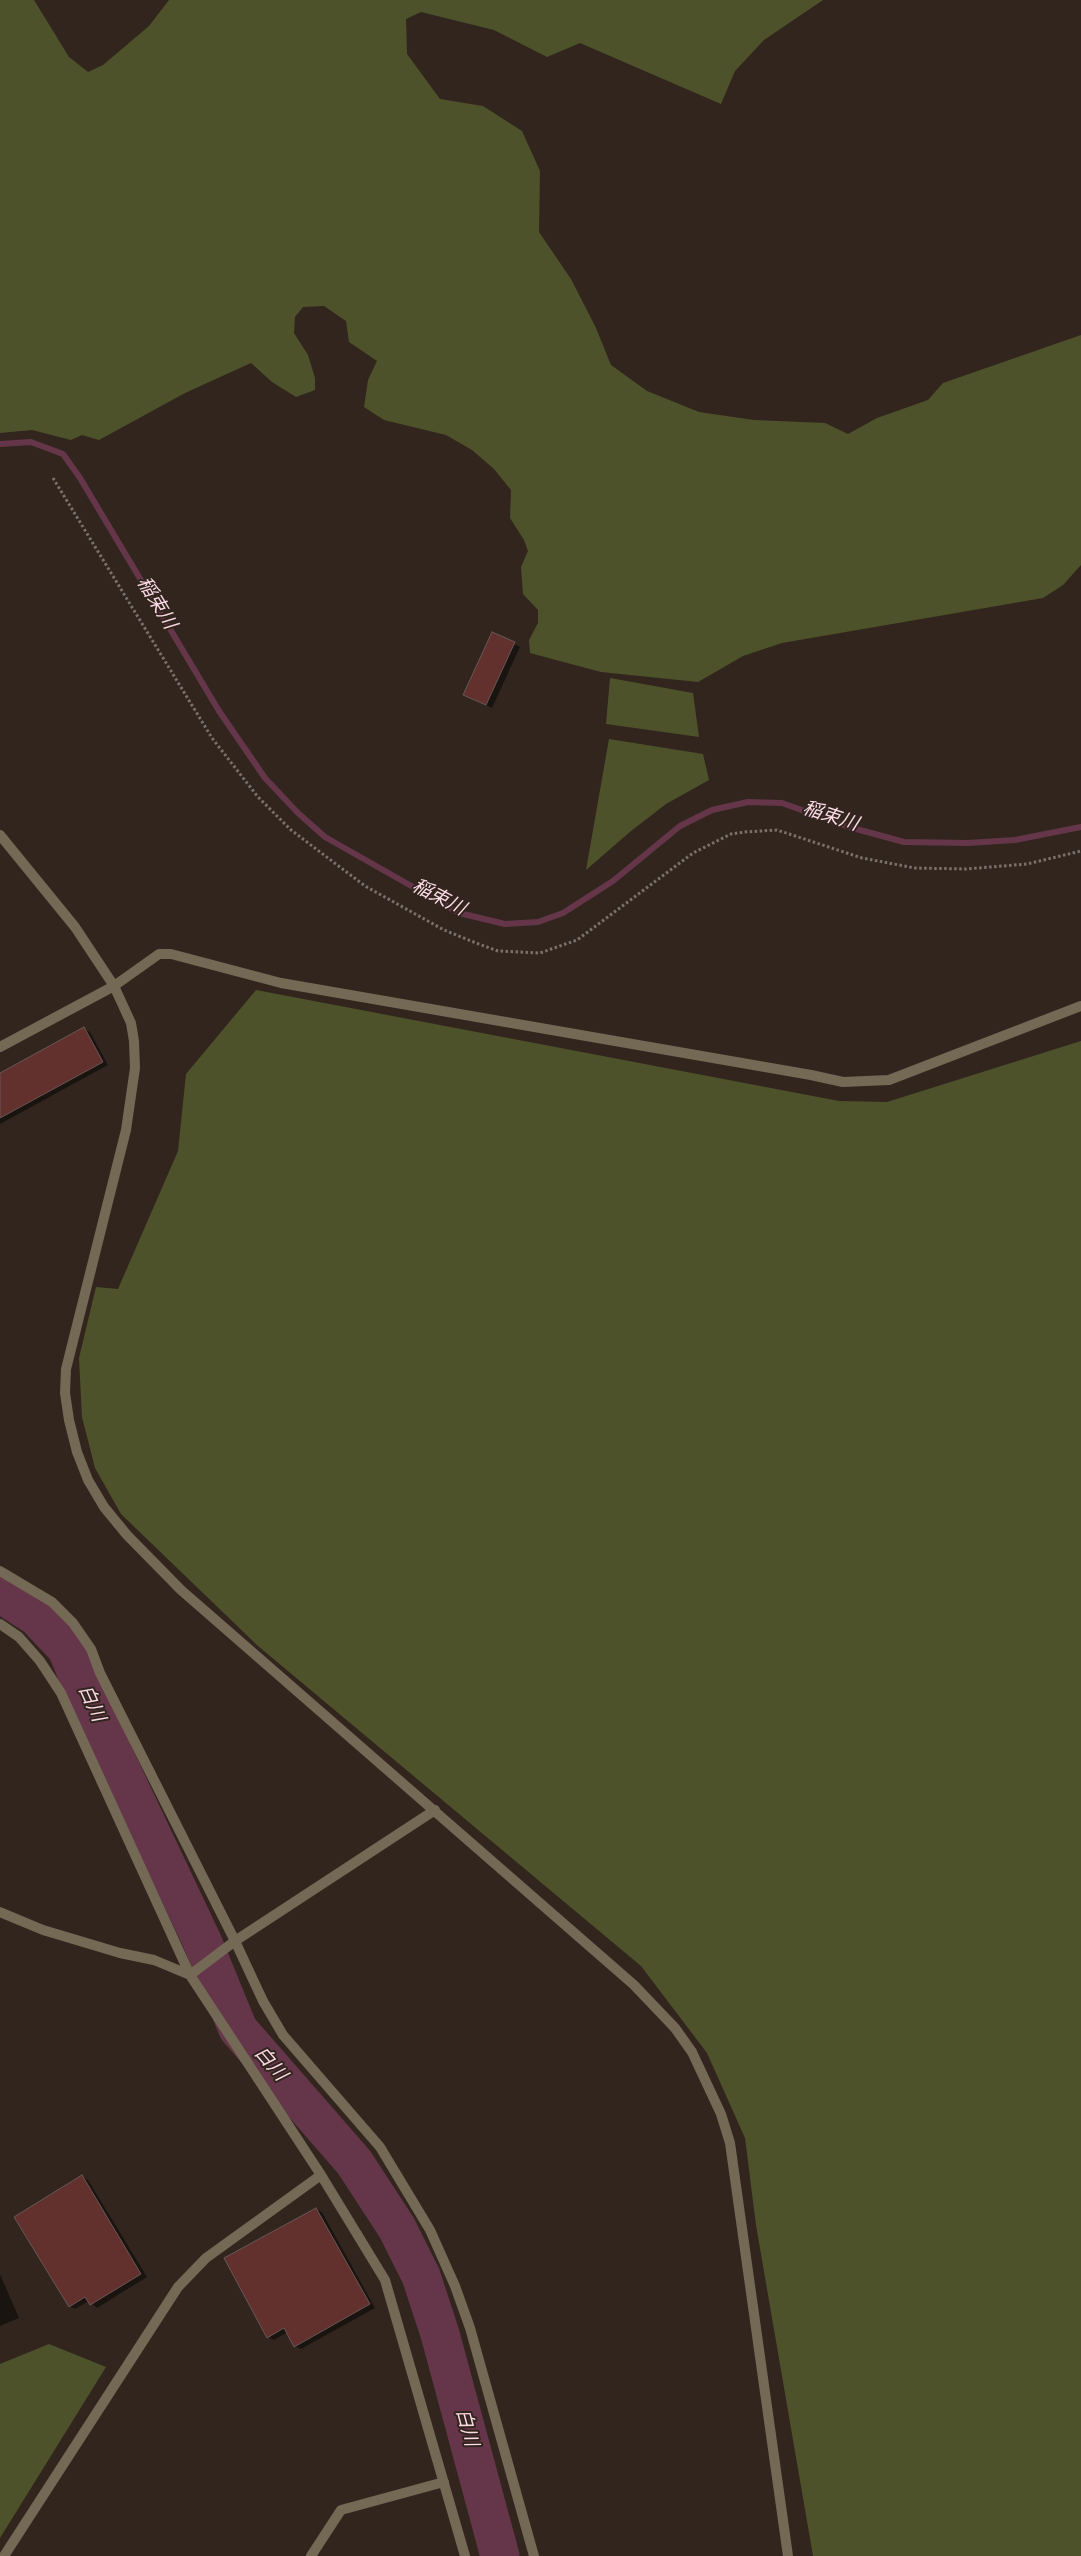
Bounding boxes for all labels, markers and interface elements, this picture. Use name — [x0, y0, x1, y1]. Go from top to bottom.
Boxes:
water label: 稲束川 — [131, 574, 179, 634]
water label: 稲束川 — [799, 798, 861, 838]
water label: 稲束川 — [407, 876, 469, 922]
water label: 白川 — [72, 1682, 108, 1726]
water label: 白川 — [248, 2043, 290, 2087]
water label: 白川 — [449, 2407, 481, 2449]

